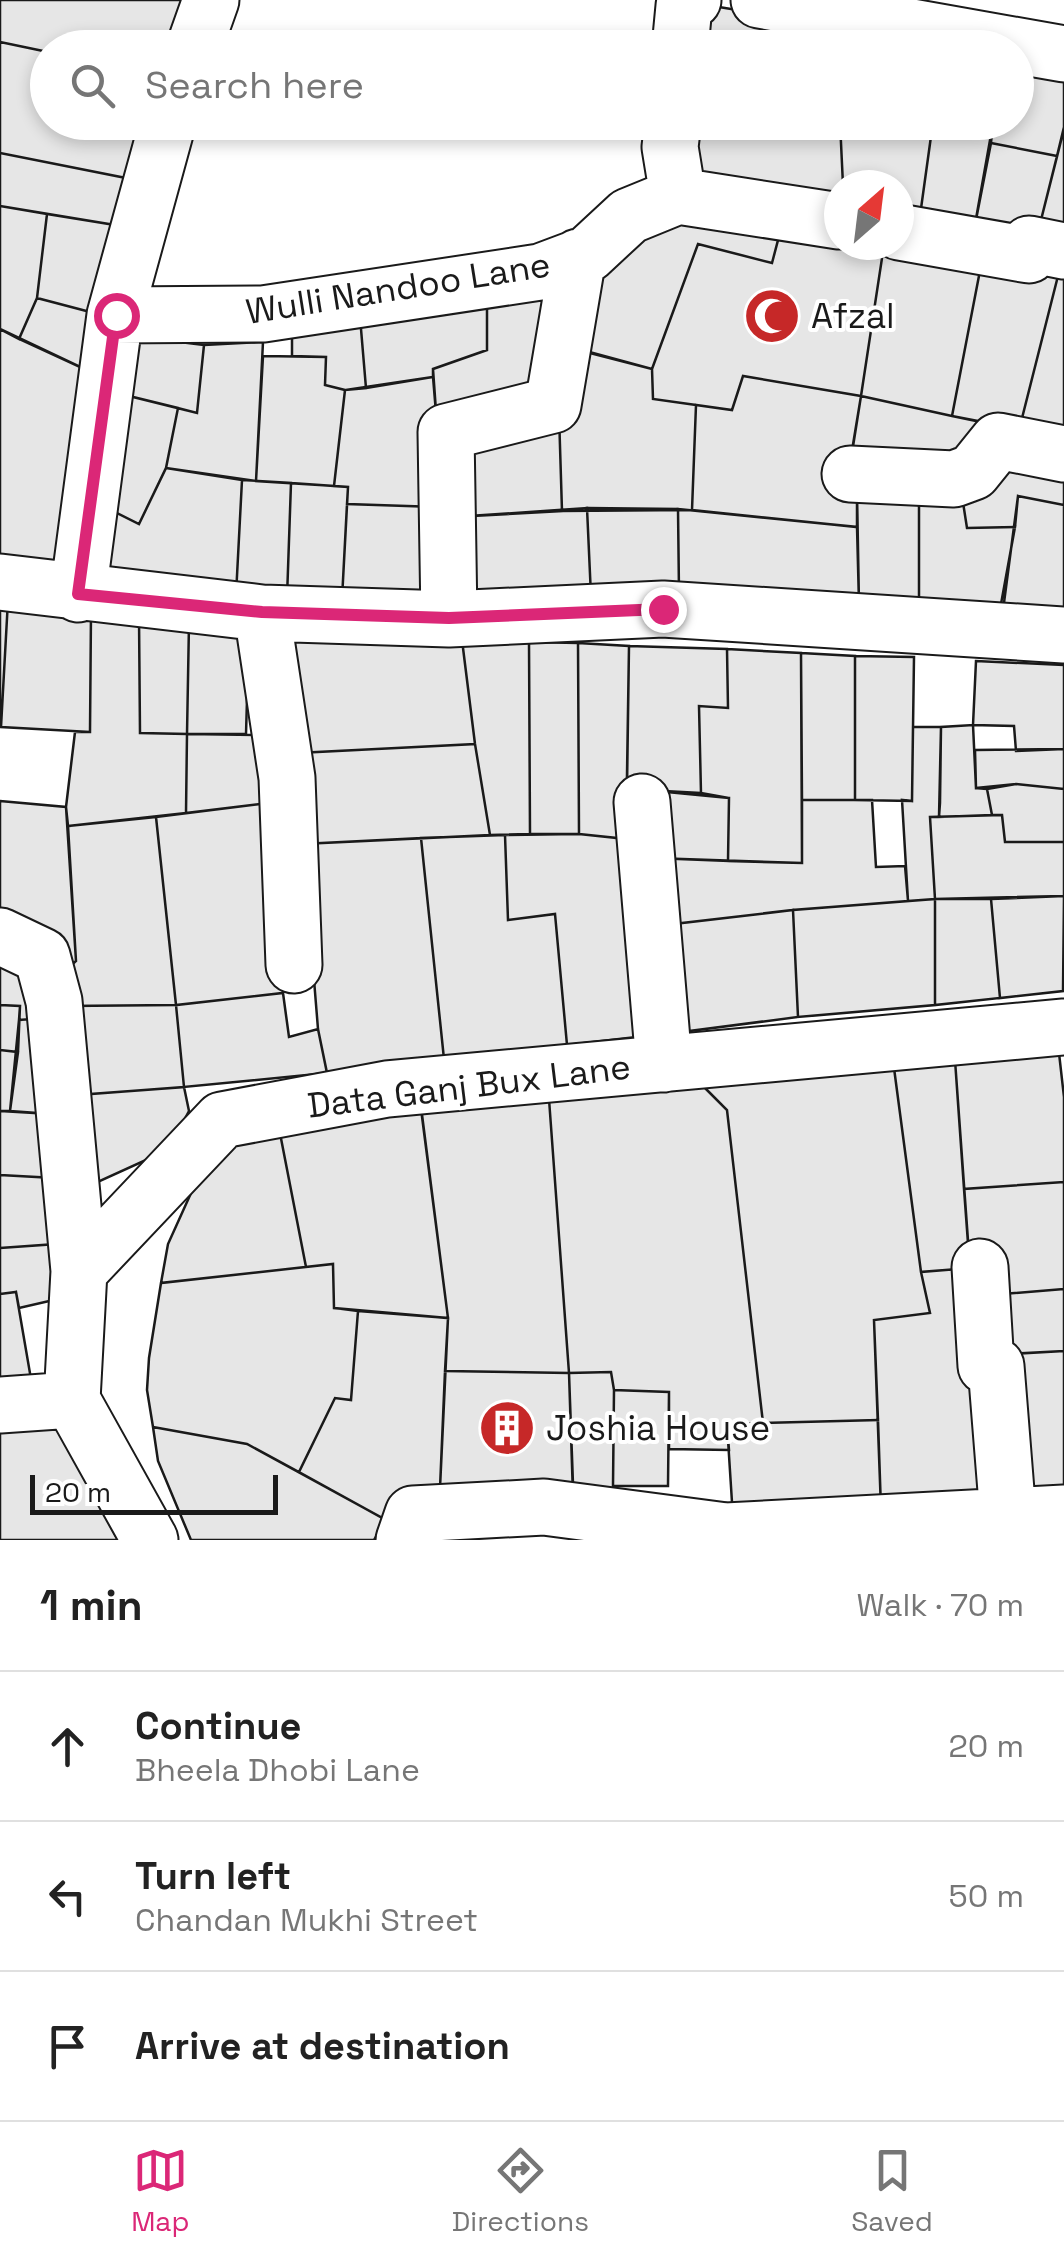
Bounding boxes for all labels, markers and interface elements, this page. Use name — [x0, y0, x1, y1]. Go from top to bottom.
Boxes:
search box — [30, 30, 1034, 140]
icon: search — [65, 58, 120, 113]
text: Search here — [145, 61, 364, 109]
north arrow — [824, 170, 914, 260]
street label: Wulli Nandoo Lane — [243, 242, 553, 334]
mosque icon: Afzal — [742, 286, 802, 346]
route start — [94, 293, 140, 339]
place label: Afzal — [811, 294, 895, 338]
route end — [641, 587, 687, 633]
street label: Data Ganj Bux Lane — [305, 1044, 633, 1128]
building icon: Joshia House — [477, 1398, 537, 1458]
place label: Joshia House — [546, 1406, 770, 1450]
scale bar — [30, 1470, 278, 1514]
text: 20 m — [45, 1474, 111, 1510]
text: 1 min — [40, 1579, 143, 1632]
text: Walk · 70 m — [856, 1585, 1024, 1625]
text: Continue — [135, 1702, 301, 1750]
icon: ahead — [40, 1719, 95, 1774]
text: 20 m — [948, 1726, 1024, 1766]
text: Bheela Dhobi Lane — [135, 1750, 420, 1790]
text: Turn left — [135, 1852, 291, 1900]
icon: left — [40, 1869, 95, 1924]
text: 50 m — [949, 1876, 1024, 1916]
text: Chandan Mukhi Street — [135, 1900, 478, 1940]
icon: arrive — [40, 2019, 95, 2074]
text: Arrive at destination — [135, 2022, 510, 2070]
tab: Map — [131, 2143, 189, 2239]
tab: Directions — [452, 2143, 589, 2239]
tab: Saved — [851, 2143, 933, 2239]

